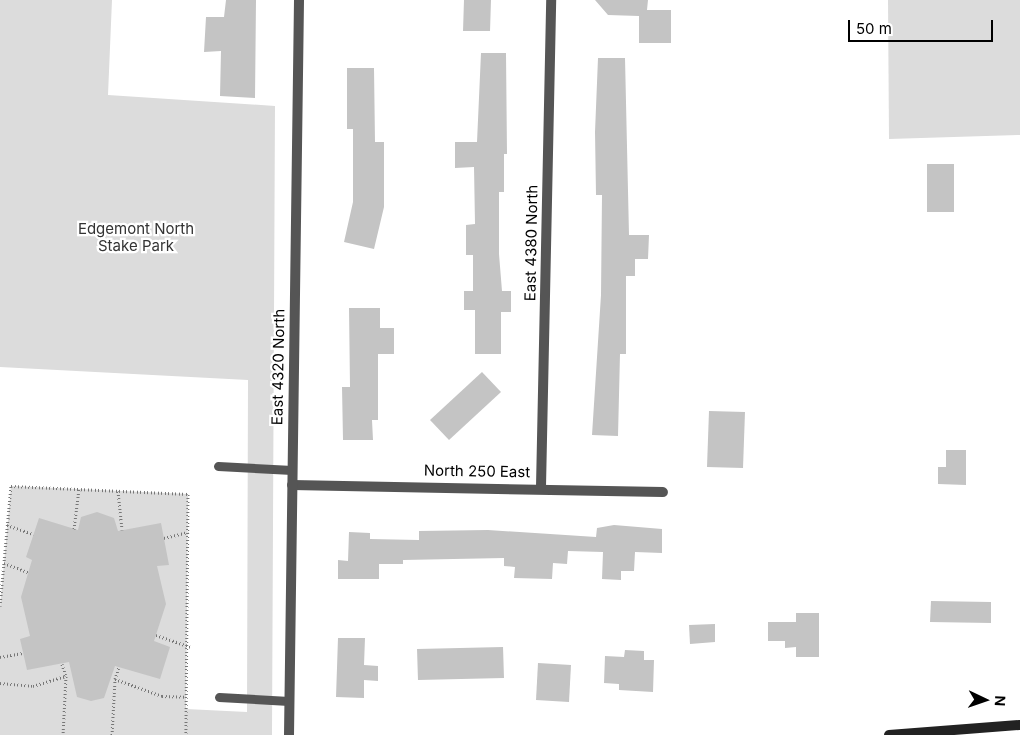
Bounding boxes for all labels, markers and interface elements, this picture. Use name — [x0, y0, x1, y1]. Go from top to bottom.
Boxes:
scale bar — [850, 10, 995, 42]
text: 50 m — [856, 19, 892, 38]
street label: East 4380 North — [521, 185, 541, 301]
park label: Edgemont North Stake Park — [78, 219, 194, 254]
street label: East 4320 North — [268, 309, 288, 425]
street label: North 250 East — [424, 461, 530, 481]
north arrow — [960, 675, 1010, 725]
text: N — [992, 695, 1009, 707]

